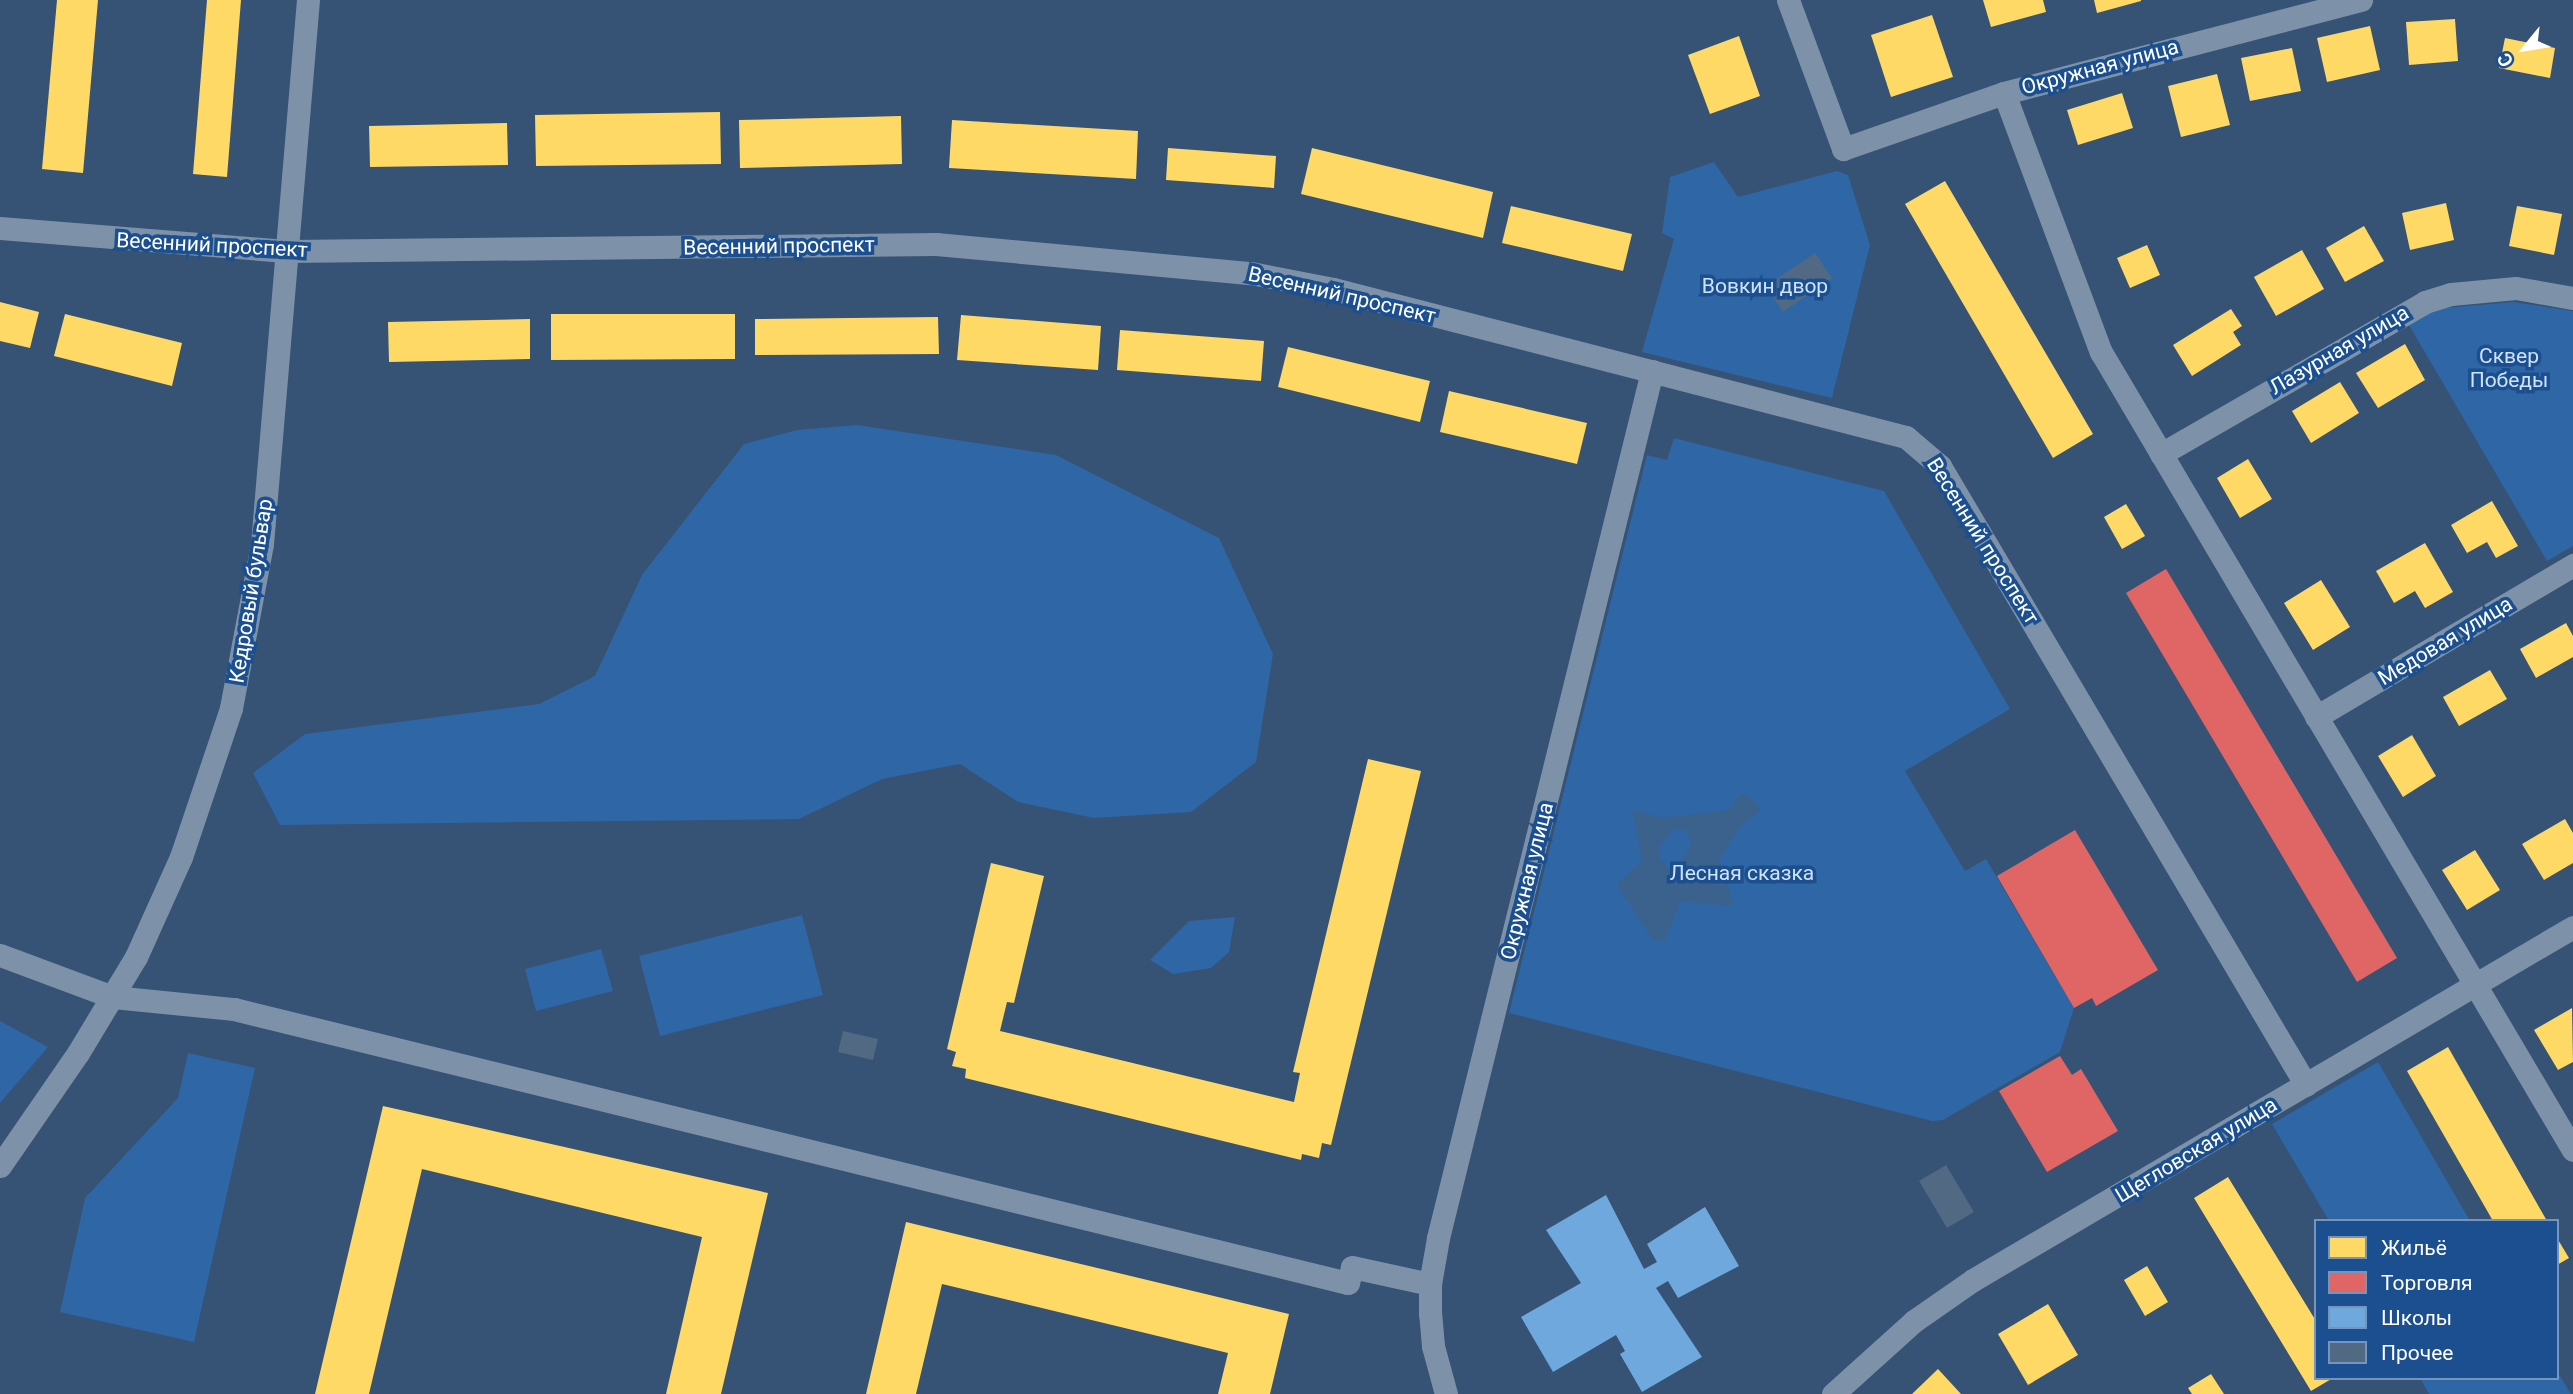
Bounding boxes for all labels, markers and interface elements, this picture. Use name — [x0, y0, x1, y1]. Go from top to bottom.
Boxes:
north arrow — [2489, 14, 2559, 84]
street label: Окружная улица — [2019, 34, 2181, 100]
text: С — [2492, 49, 2518, 71]
street label: Весенний проспект — [116, 227, 308, 263]
street label: Весенний проспект — [683, 232, 875, 260]
street label: Весенний проспект — [1246, 261, 1438, 329]
park label: Вовкин двор — [1702, 273, 1828, 299]
street label: Лазурная улица — [2265, 300, 2413, 400]
park label: Сквер Победы — [2470, 343, 2548, 393]
street label: Весенний проспект — [1922, 453, 2044, 629]
street label: Кедровый бульвар — [224, 497, 278, 685]
street label: Медовая улица — [2373, 591, 2517, 691]
street label: Окружная улица — [1495, 800, 1559, 962]
park label: Лесная сказка — [1670, 860, 1814, 886]
street label: Щегловская улица — [2111, 1092, 2281, 1208]
legend — [2314, 1219, 2559, 1380]
text: Жильё — [2381, 1236, 2447, 1260]
text: Торговля — [2381, 1271, 2473, 1295]
text: Школы — [2381, 1306, 2452, 1330]
text: Прочее — [2381, 1341, 2453, 1365]

